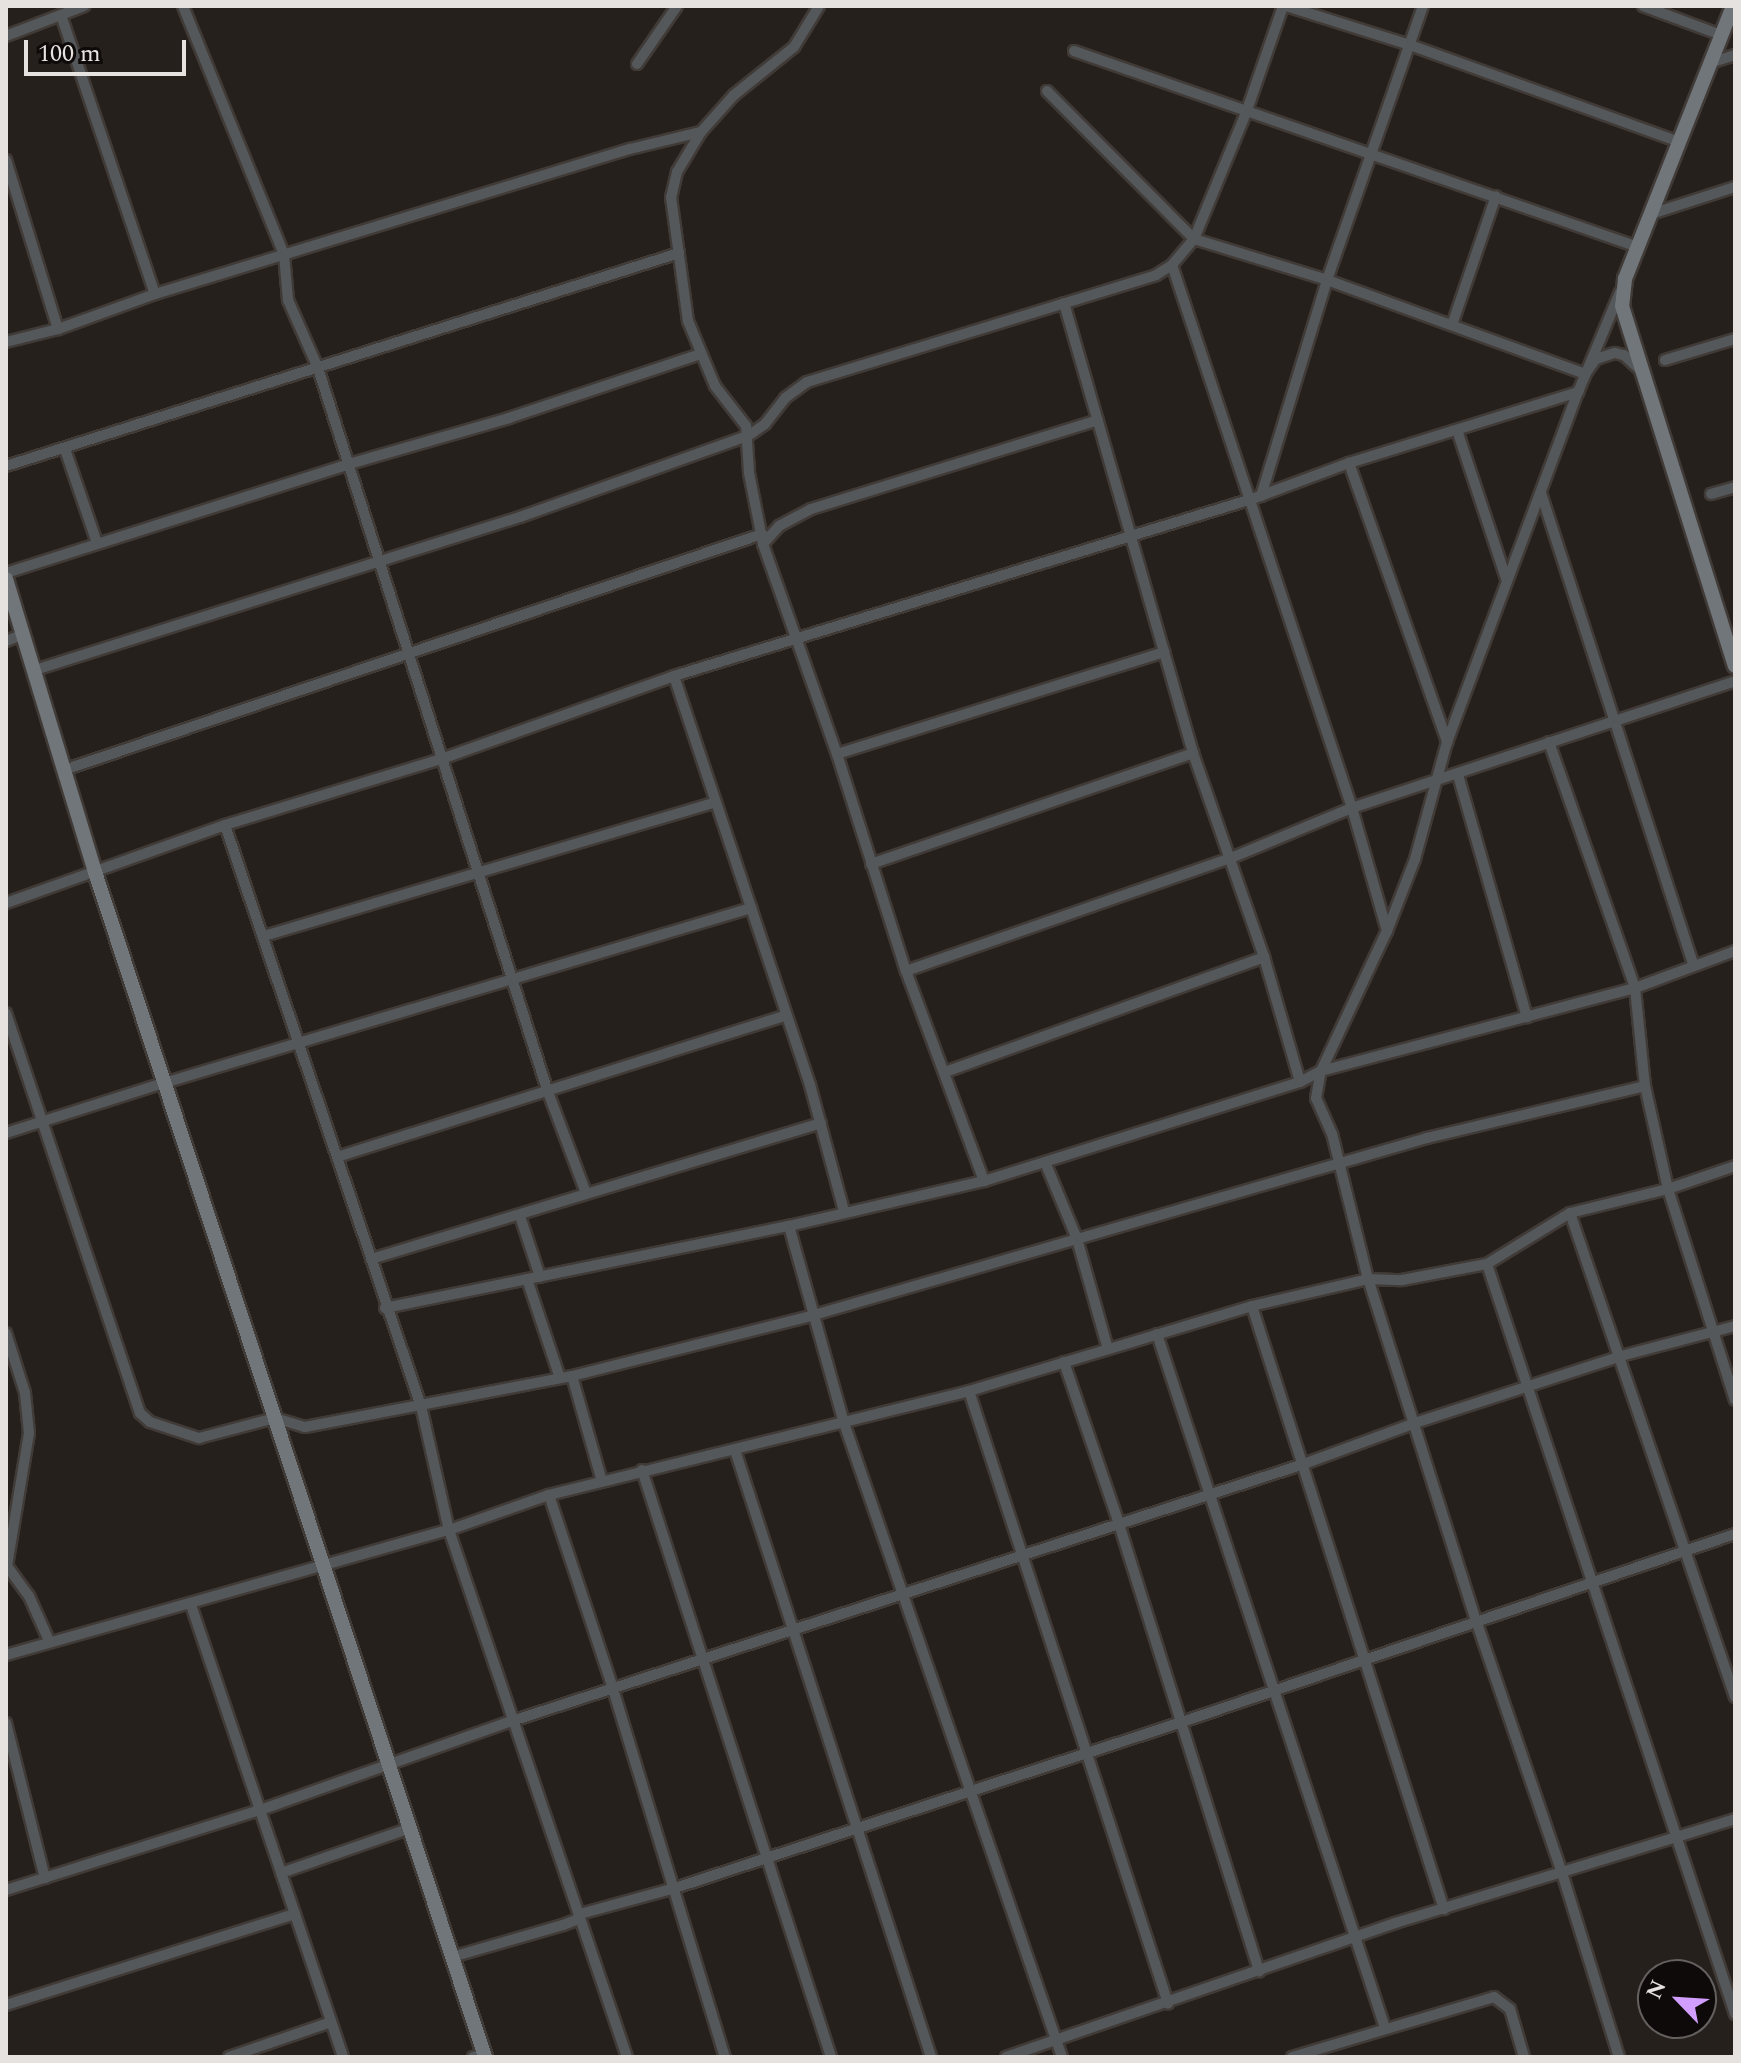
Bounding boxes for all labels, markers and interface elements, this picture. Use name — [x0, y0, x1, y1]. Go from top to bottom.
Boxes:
scale bar — [28, 24, 190, 74]
text: 100 m — [38, 36, 101, 72]
north arrow — [1637, 1959, 1717, 2039]
text: N — [1638, 1974, 1675, 2005]

